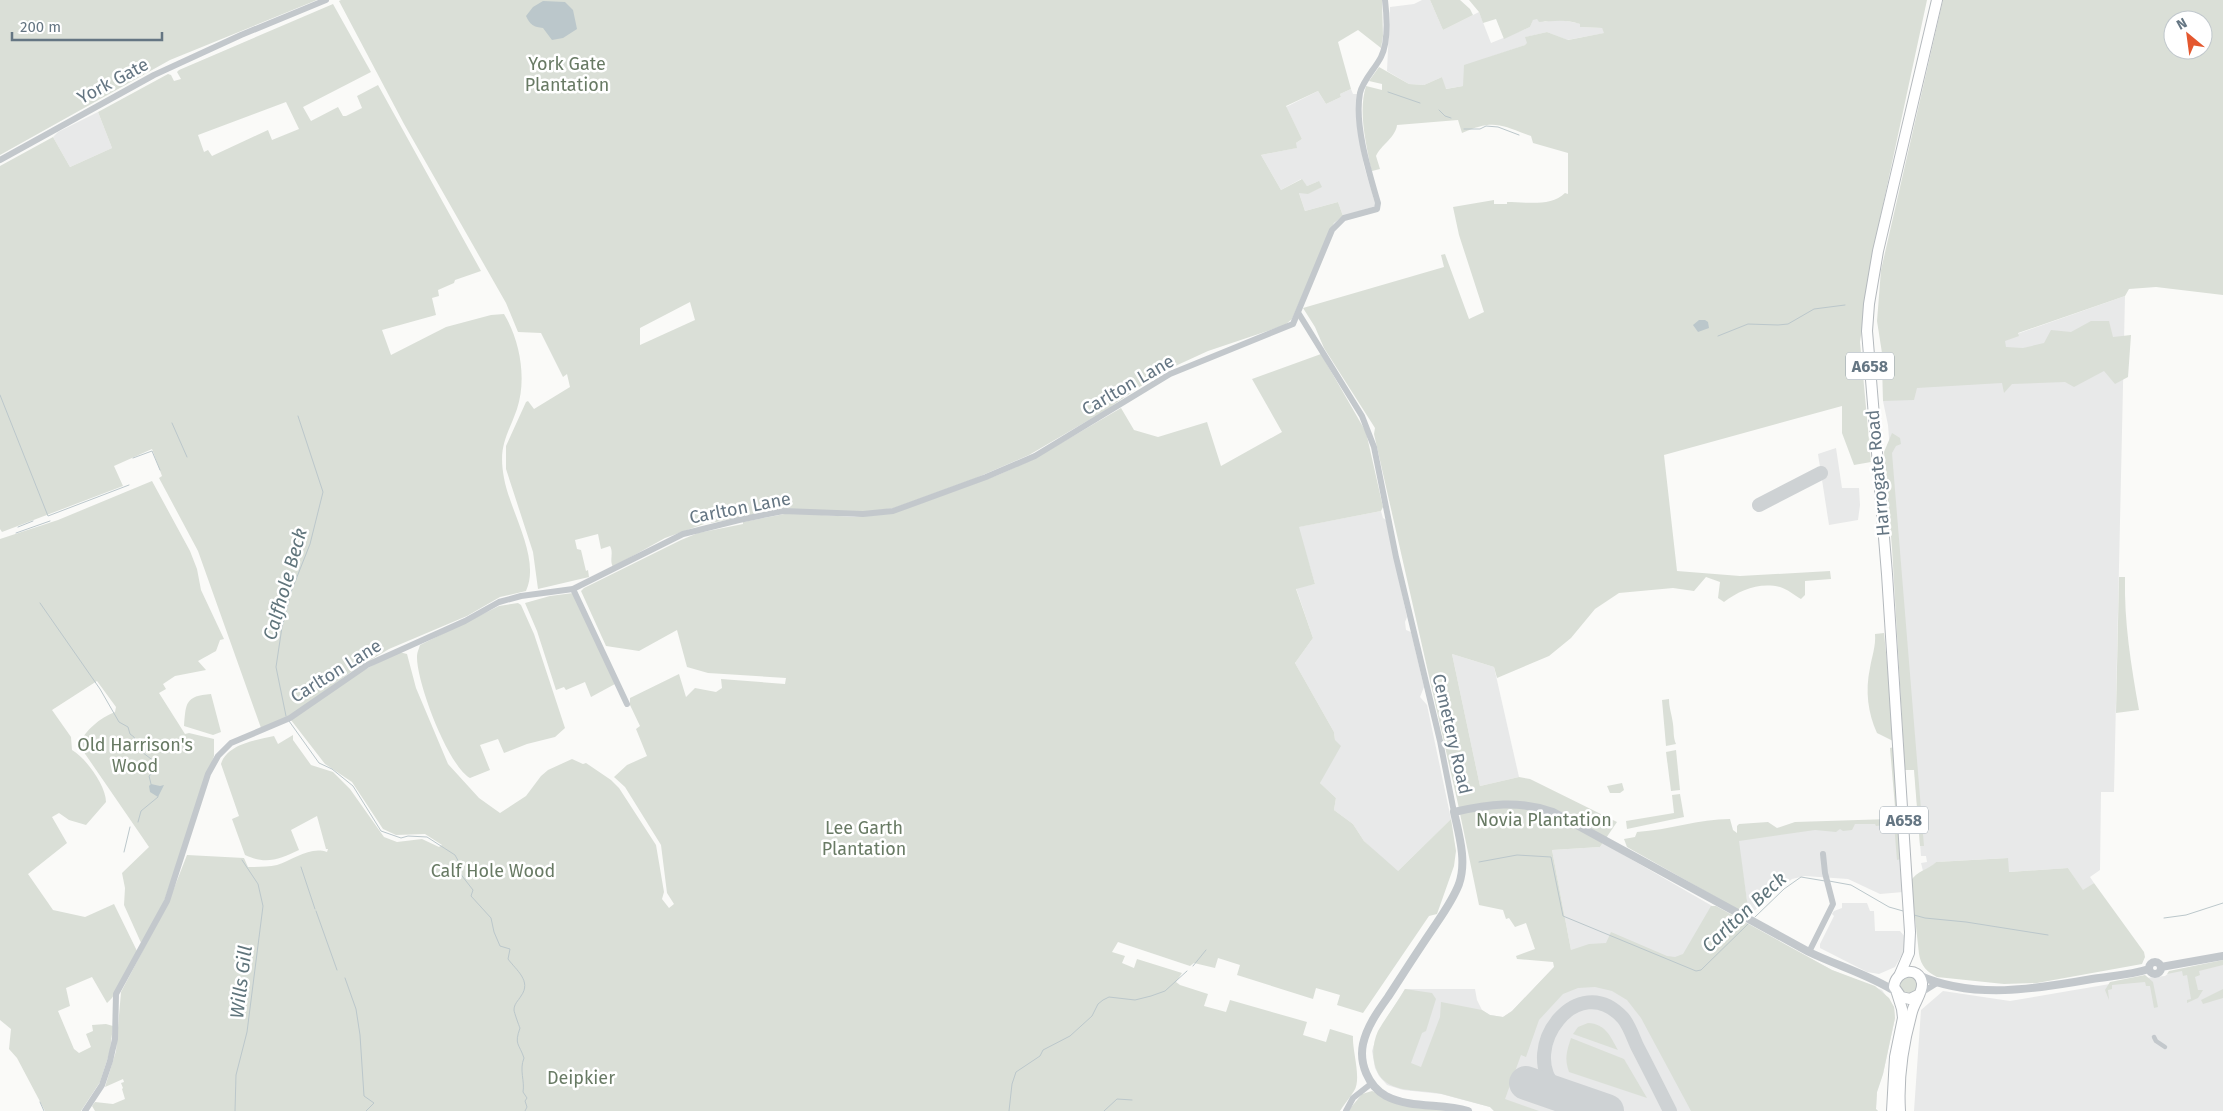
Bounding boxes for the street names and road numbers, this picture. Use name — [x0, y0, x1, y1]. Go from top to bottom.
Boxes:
street label: York Gate — [74, 53, 152, 109]
street label: Carlton Lane — [1078, 350, 1178, 420]
road number: A658 — [1846, 352, 1894, 380]
street label: Harrogate Road — [1862, 409, 1894, 537]
street label: Carlton Lane — [687, 487, 793, 529]
street label: Carlton Lane — [287, 634, 385, 708]
street label: Cemetery Road — [1427, 672, 1477, 796]
road number: A658 — [1880, 806, 1928, 834]

